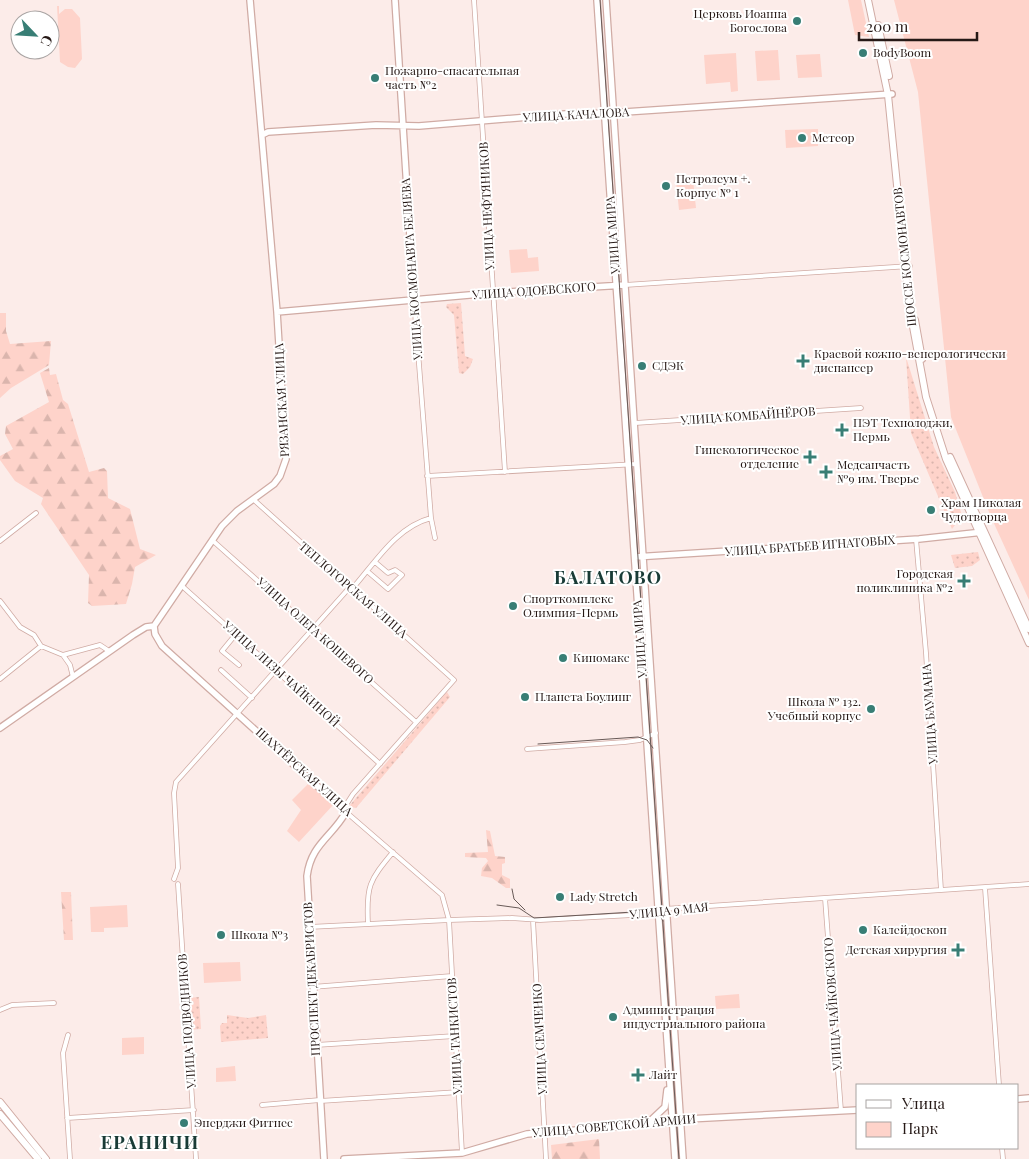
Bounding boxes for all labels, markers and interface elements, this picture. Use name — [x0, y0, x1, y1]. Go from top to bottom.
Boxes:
place label: Церковь Иоанна Богослова — [694, 5, 787, 35]
north arrow — [10, 10, 60, 60]
scale bar — [859, 10, 976, 42]
marker: Церковь Иоанна Богослова — [791, 15, 803, 27]
text: 200 m — [866, 16, 909, 36]
text: С — [36, 32, 58, 49]
place label: BodyBoom — [873, 44, 932, 60]
marker: BodyBoom — [857, 47, 869, 59]
place label: Пожарно-спасательная часть №2 — [385, 62, 520, 92]
marker: Пожарно-спасательная часть №2 — [369, 72, 381, 84]
street label: УЛИЦА КАЧАЛОВА — [521, 103, 630, 125]
place label: Метеор — [812, 129, 855, 145]
marker: Метеор — [796, 132, 808, 144]
street label: УЛИЦА НЕФТЯНИКОВ — [475, 141, 497, 272]
place label: Петролеум +. Корпус № 1 — [676, 170, 751, 200]
street label: УЛИЦА КОСМОНАВТА БЕЛЯЕВА — [397, 177, 425, 362]
marker: Петролеум +. Корпус № 1 — [660, 180, 672, 192]
street label: ШОССЕ КОСМОНАВТОВ — [889, 187, 919, 327]
street label: УЛИЦА МИРА — [601, 195, 623, 276]
street label: УЛИЦА ОДОЕВСКОГО — [471, 278, 596, 302]
street label: РЯЗАНСКАЯ УЛИЦА — [270, 342, 292, 457]
place label: Краевой кожно-венерологически диспансер — [814, 345, 1006, 375]
marker: Краевой кожно-венерологически диспансер — [796, 354, 810, 368]
place label: СДЭК — [652, 357, 684, 373]
marker: СДЭК — [636, 360, 648, 372]
street label: УЛИЦА КОМБАЙНЁРОВ — [679, 402, 816, 428]
place label: ПЭТ Технолоджи, Пермь — [853, 414, 953, 444]
marker: ПЭТ Технолоджи, Пермь — [835, 423, 849, 437]
place label: Гинекологическое отделение — [695, 441, 799, 471]
marker: Гинекологическое отделение — [803, 450, 817, 464]
place label: Медсанчасть №9 им. Тверье — [837, 456, 919, 486]
marker: Медсанчасть №9 им. Тверье — [819, 465, 833, 479]
place label: Храм Николая Чудотворца — [941, 494, 1022, 524]
marker: Храм Николая Чудотворца — [925, 504, 937, 516]
street label: УЛИЦА БРАТЬЕВ ИГНАТОВЫХ — [723, 531, 896, 559]
street label: ТЕПЛОГОРСКАЯ УЛИЦА — [296, 538, 412, 641]
district label: БАЛАТОВО — [554, 565, 662, 589]
place label: Городская поликлиника №2 — [857, 565, 954, 595]
street label: УЛИЦА ОЛЕГА КОШЕВОГО — [253, 573, 378, 687]
marker: Городская поликлиника №2 — [957, 574, 971, 588]
place label: Спорткомплекс Олимпия-Пермь — [523, 590, 618, 620]
street label: УЛИЦА МИРА — [628, 599, 650, 680]
marker: Спорткомплекс Олимпия-Пермь — [507, 600, 519, 612]
street label: УЛИЦА ЛИЗЫ ЧАЙКИНОЙ — [219, 616, 343, 730]
place label: Киномакс — [573, 649, 630, 665]
marker: Киномакс — [557, 652, 569, 664]
street label: УЛИЦА БАУМАНА — [917, 663, 941, 766]
place label: Планета Боулинг — [535, 688, 632, 704]
marker: Планета Боулинг — [519, 691, 531, 703]
place label: Школа № 132. Учебный корпус — [767, 693, 861, 723]
marker: Школа № 132. Учебный корпус — [865, 703, 877, 715]
street label: ШАХТЁРСКАЯ УЛИЦА — [253, 723, 357, 819]
place label: Lady Stretch — [570, 888, 638, 904]
marker: Lady Stretch — [554, 891, 566, 903]
street label: УЛИЦА 9 МАЯ — [628, 898, 709, 922]
street label: ПРОСПЕКТ ДЕКАБРИСТОВ — [299, 902, 323, 1056]
place label: Калейдоскоп — [873, 921, 947, 937]
marker: Калейдоскоп — [857, 924, 869, 936]
place label: Школа №3 — [231, 926, 288, 942]
marker: Школа №3 — [215, 929, 227, 941]
street label: УЛИЦА ЧАЙКОВСКОГО — [819, 937, 845, 1072]
place label: Детская хирургия — [846, 941, 948, 957]
marker: Детская хирургия — [951, 943, 965, 957]
street label: УЛИЦА ПОДВОДНИКОВ — [173, 953, 199, 1090]
street label: УЛИЦА ТАНКИСТОВ — [443, 977, 465, 1096]
street label: УЛИЦА СЕМЧЕНКО — [528, 983, 550, 1096]
place label: Администрация индустриального района — [622, 1001, 765, 1031]
marker: Администрация индустриального района — [607, 1011, 619, 1023]
place label: Лайт — [648, 1066, 678, 1082]
marker: Лайт — [631, 1068, 645, 1082]
legend — [856, 1084, 1019, 1149]
text: Улица — [901, 1093, 945, 1113]
street label: УЛИЦА СОВЕТСКОЙ АРМИИ — [530, 1110, 696, 1140]
place label: Энерджи Фитнес — [194, 1114, 293, 1130]
marker: Энерджи Фитнес — [178, 1117, 190, 1129]
text: Парк — [902, 1118, 938, 1138]
district label: ЕРАНИЧИ — [101, 1130, 199, 1154]

